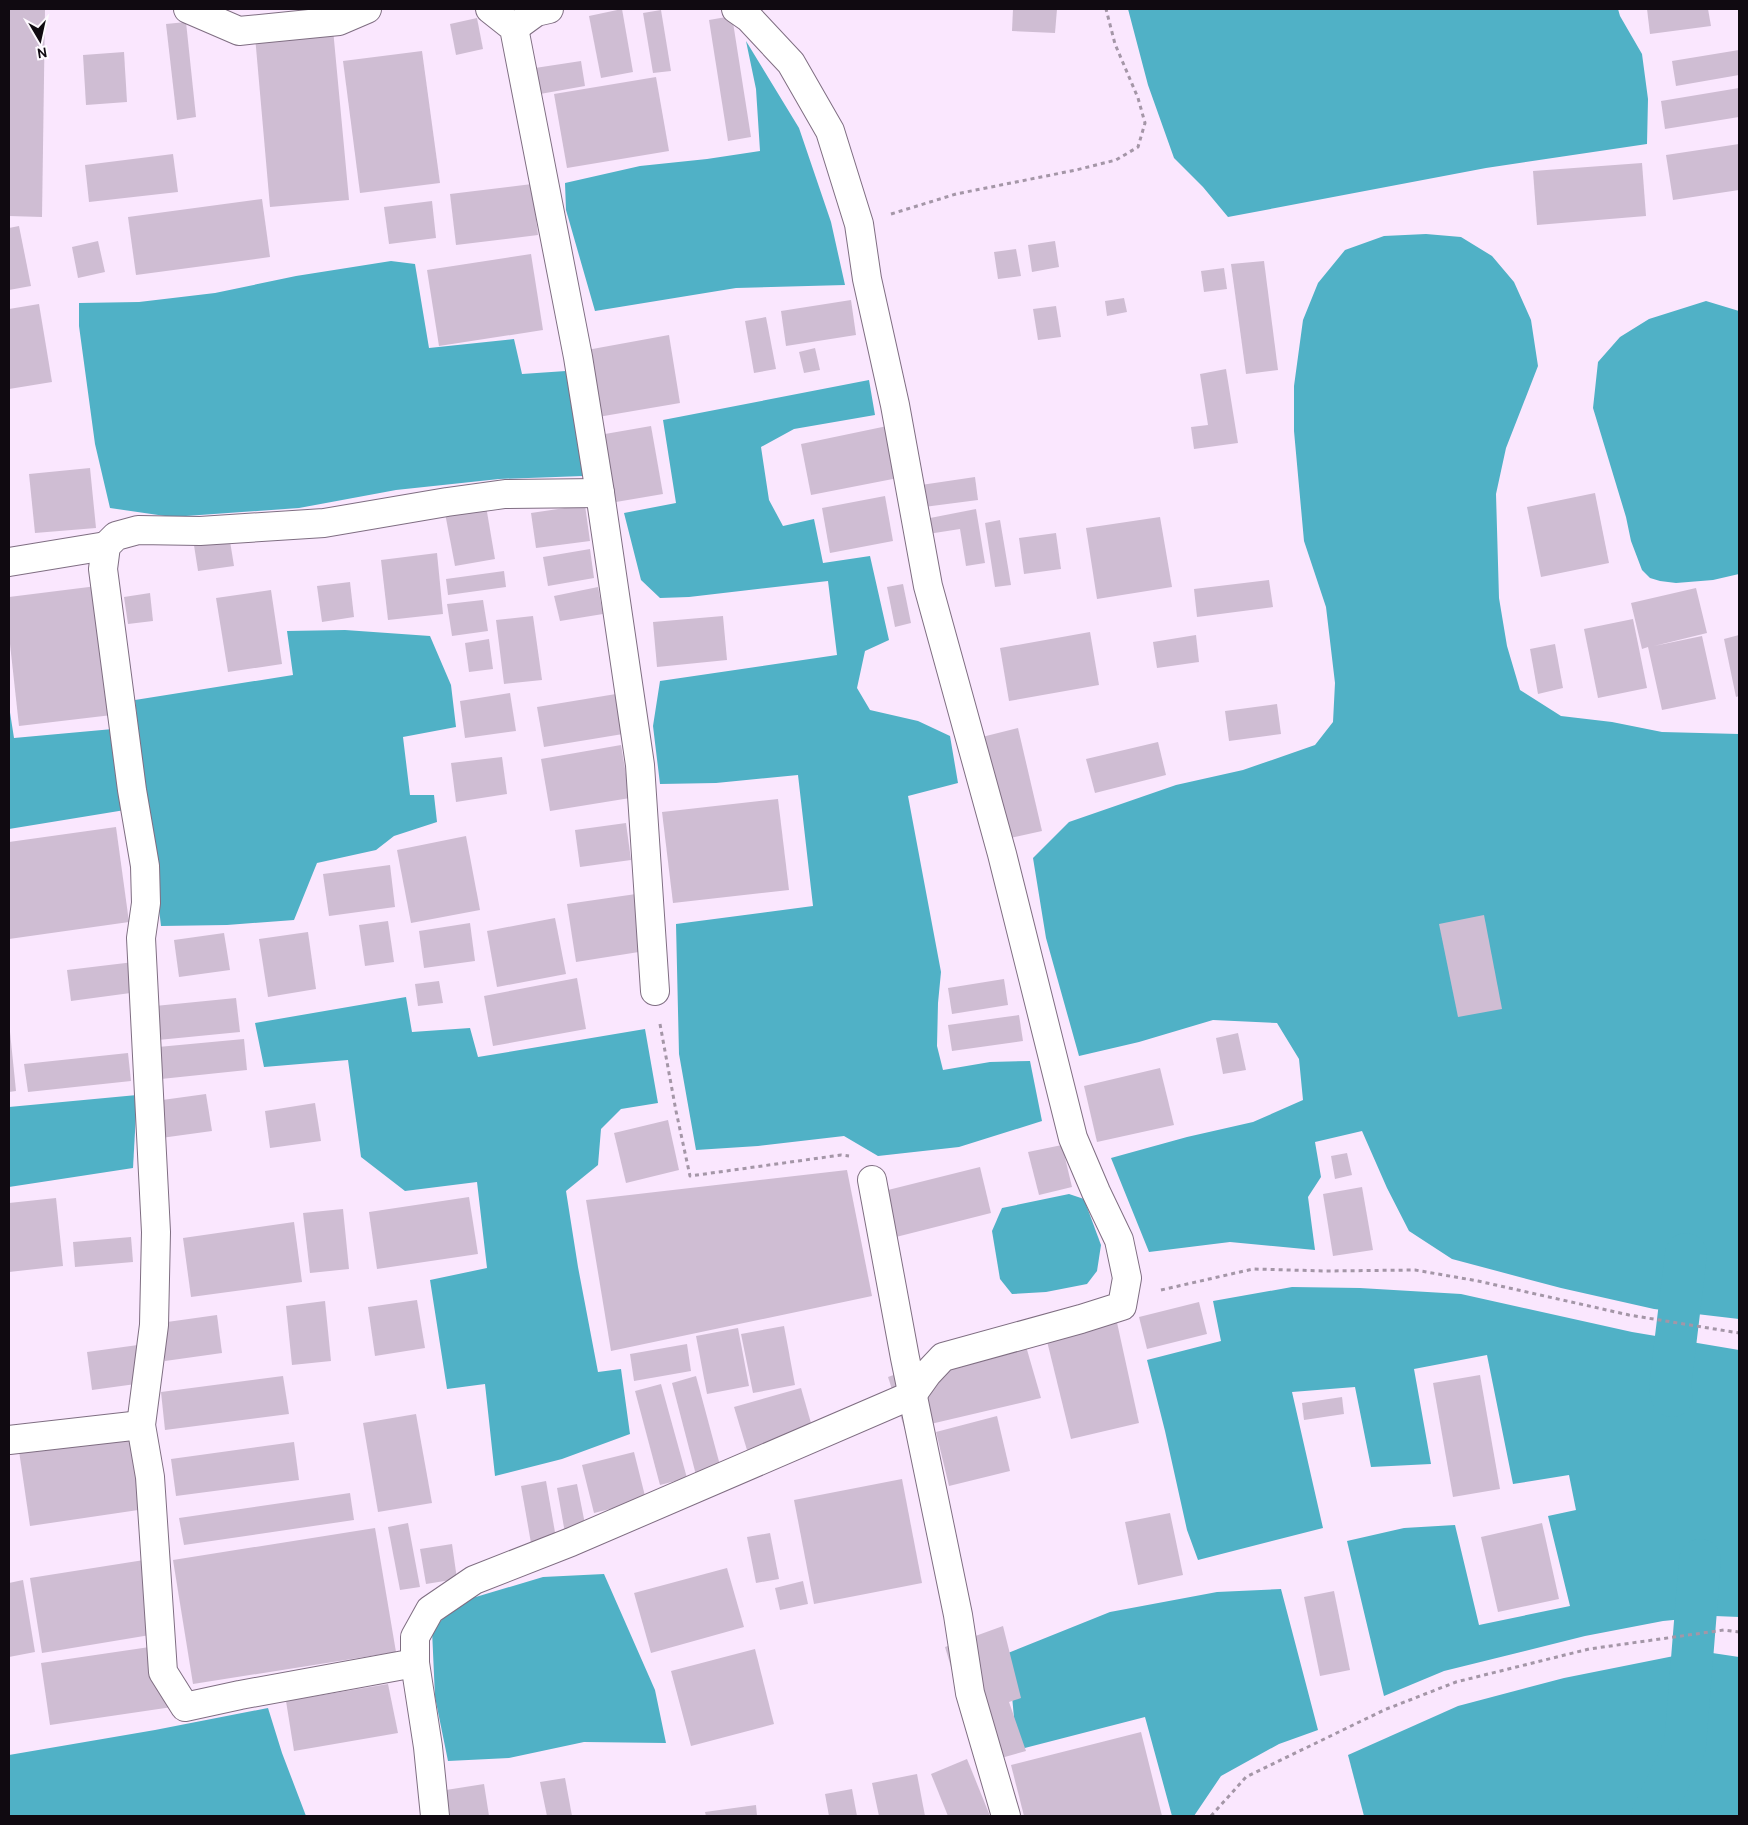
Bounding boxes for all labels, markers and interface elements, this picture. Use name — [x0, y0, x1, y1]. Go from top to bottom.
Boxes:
north arrow — [15, 15, 65, 65]
text: N — [36, 43, 48, 63]

